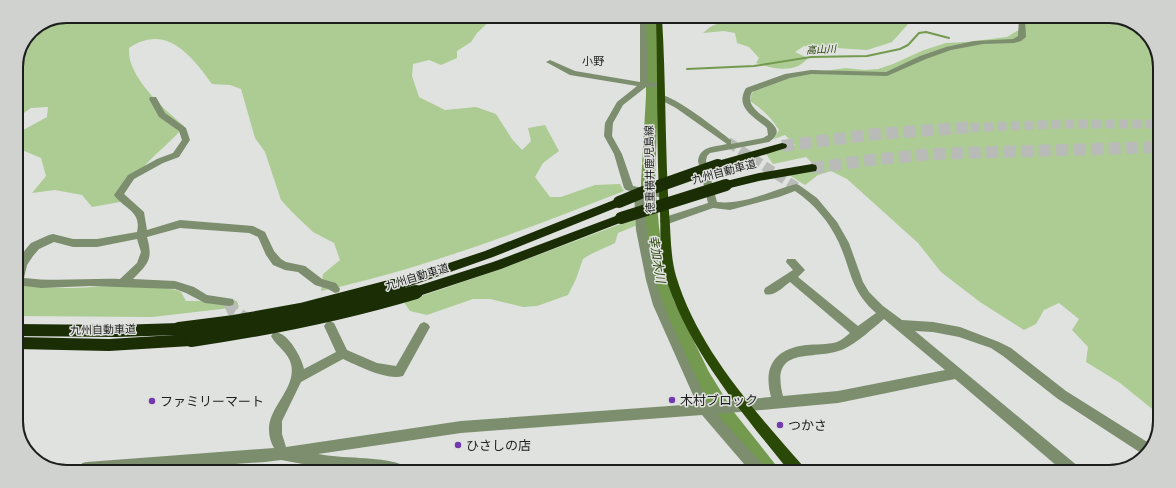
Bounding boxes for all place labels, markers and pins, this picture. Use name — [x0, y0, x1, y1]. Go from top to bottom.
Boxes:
place label: 木村ブロック — [680, 393, 758, 408]
place label: ファミリーマート — [160, 394, 264, 409]
marker: 木村ブロック — [667, 395, 677, 405]
marker: ファミリーマート — [147, 396, 157, 406]
place label: つかさ — [788, 418, 827, 433]
marker: つかさ — [775, 420, 785, 430]
place label: ひさしの店 — [466, 438, 531, 453]
marker: ひさしの店 — [453, 440, 463, 450]

